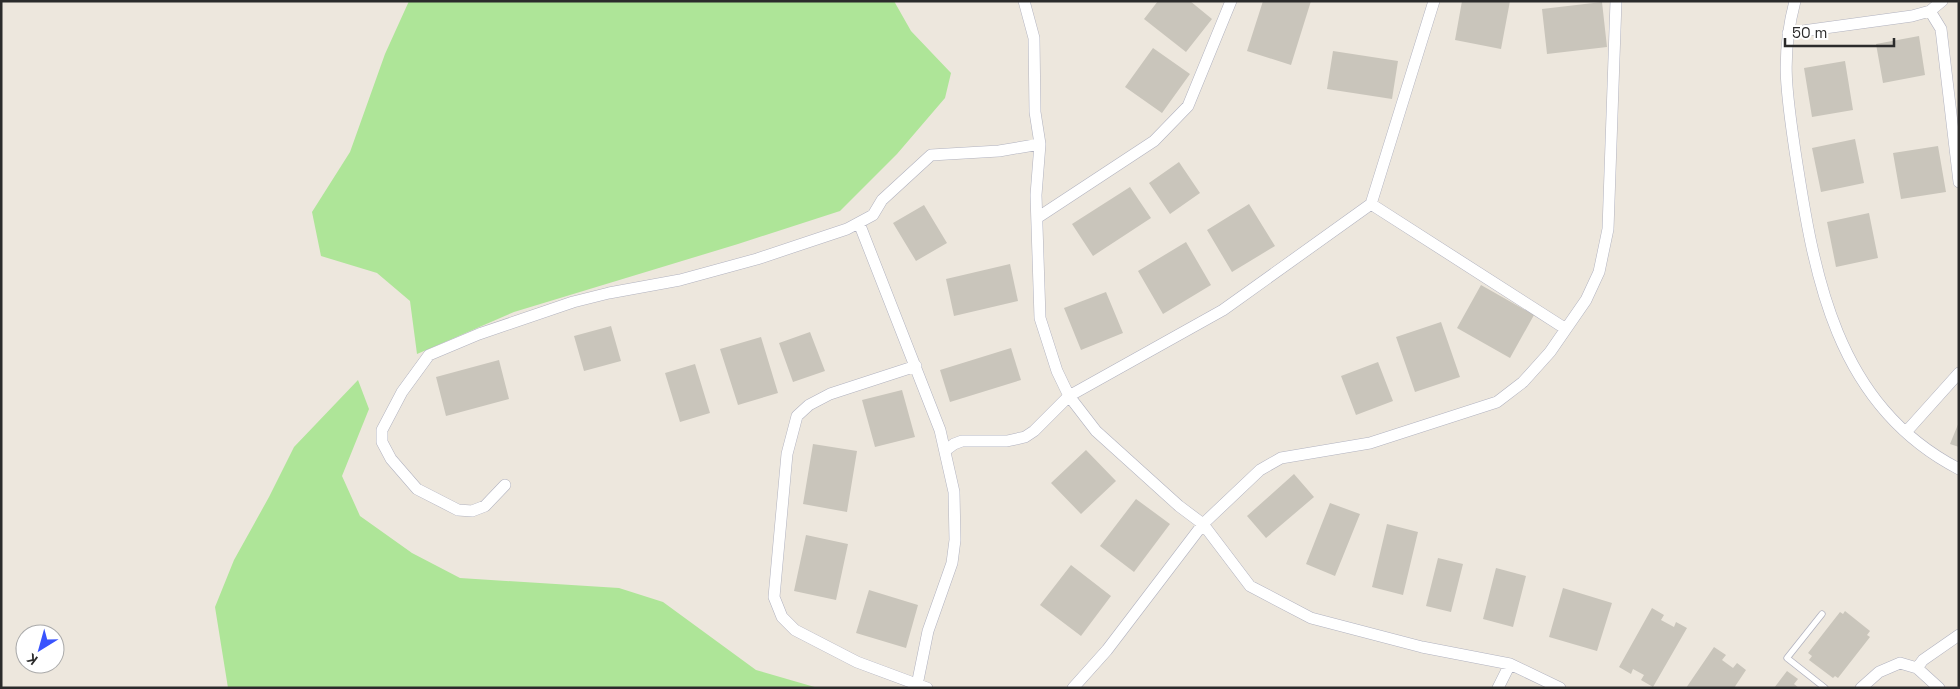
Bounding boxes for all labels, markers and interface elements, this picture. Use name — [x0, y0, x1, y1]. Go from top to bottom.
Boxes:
scale bar — [1785, 15, 1894, 47]
text: 50 m — [1792, 23, 1827, 42]
north arrow — [15, 624, 65, 674]
text: K — [23, 649, 41, 669]

